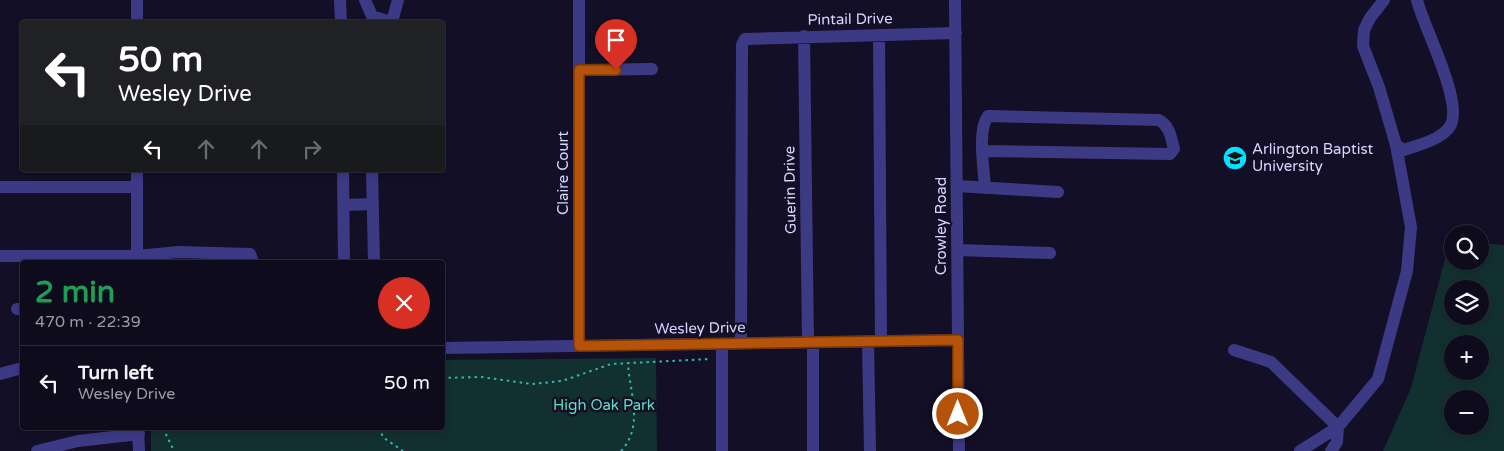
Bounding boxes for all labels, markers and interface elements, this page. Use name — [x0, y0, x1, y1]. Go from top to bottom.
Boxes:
street label: Pintail Drive — [807, 9, 893, 29]
pin — [595, 19, 637, 70]
icon: arrive — [602, 26, 630, 54]
text: 50 m — [118, 39, 203, 81]
icon: left — [35, 40, 100, 105]
text: Wesley Drive — [118, 81, 252, 107]
street label: Claire Court — [554, 131, 572, 215]
icon: left — [139, 135, 167, 163]
icon: ahead — [192, 135, 220, 163]
icon: ahead — [245, 135, 273, 163]
icon: right — [298, 135, 326, 163]
place label: Arlington Baptist University — [1252, 140, 1374, 175]
school or university icon: Arlington Baptist University — [1222, 145, 1248, 171]
street label: Guerin Drive — [780, 146, 800, 234]
street label: Crowley Road — [932, 177, 950, 275]
map controls — [1444, 225, 1489, 435]
button: search — [1444, 225, 1489, 270]
text: 2 min — [35, 274, 115, 311]
button: close — [378, 277, 430, 329]
button: layers — [1444, 280, 1489, 325]
text: 470 m · 22:39 — [35, 312, 141, 332]
street label: Wesley Drive — [654, 318, 746, 338]
button: + — [1444, 335, 1489, 380]
text: Turn left — [78, 362, 154, 384]
icon: left — [35, 369, 63, 397]
text: 50 m — [384, 372, 430, 394]
text: Wesley Drive — [78, 384, 175, 404]
position arrow — [931, 387, 983, 439]
button: − — [1444, 390, 1489, 435]
park label: High Oak Park — [553, 396, 655, 414]

